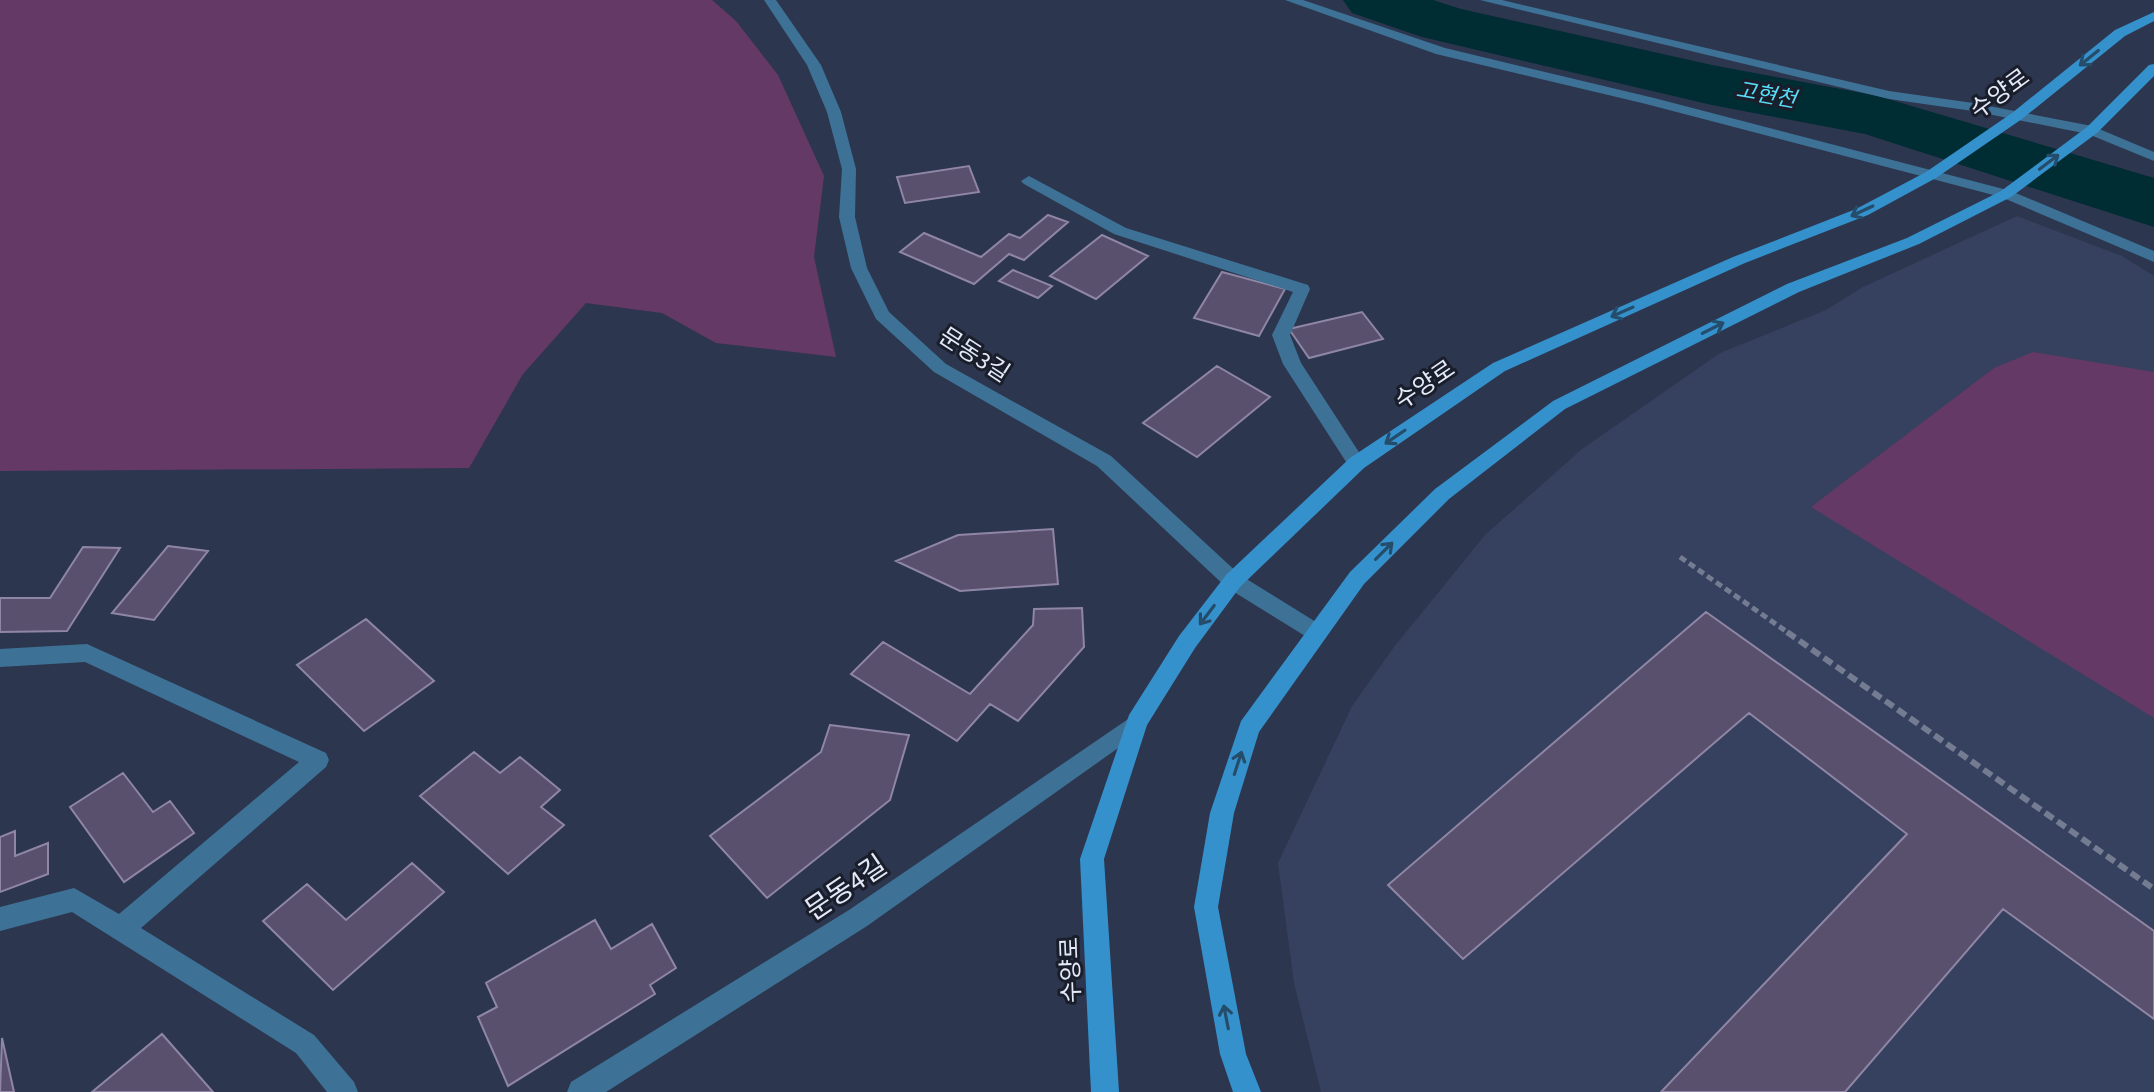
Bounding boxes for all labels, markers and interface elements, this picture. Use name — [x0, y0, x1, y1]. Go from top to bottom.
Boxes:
one-way arrow — [2079, 50, 2100, 67]
street label: 수양로 — [1963, 60, 2037, 128]
water label: 고현천 — [1733, 74, 1801, 117]
one-way arrow — [2038, 154, 2059, 171]
one-way arrow — [1850, 204, 1874, 219]
one-way arrow — [1610, 305, 1635, 320]
street label: 문동3길 — [932, 319, 1016, 391]
one-way arrow — [1700, 320, 1724, 335]
street label: 수양로 — [1388, 352, 1462, 418]
one-way arrow — [1385, 429, 1407, 445]
one-way arrow — [1374, 542, 1393, 561]
one-way arrow — [1199, 603, 1216, 625]
one-way arrow — [1231, 750, 1246, 775]
street label: 문동4길 — [797, 846, 895, 930]
street label: 수양로 — [1052, 936, 1090, 1004]
one-way arrow — [1218, 1005, 1233, 1030]

